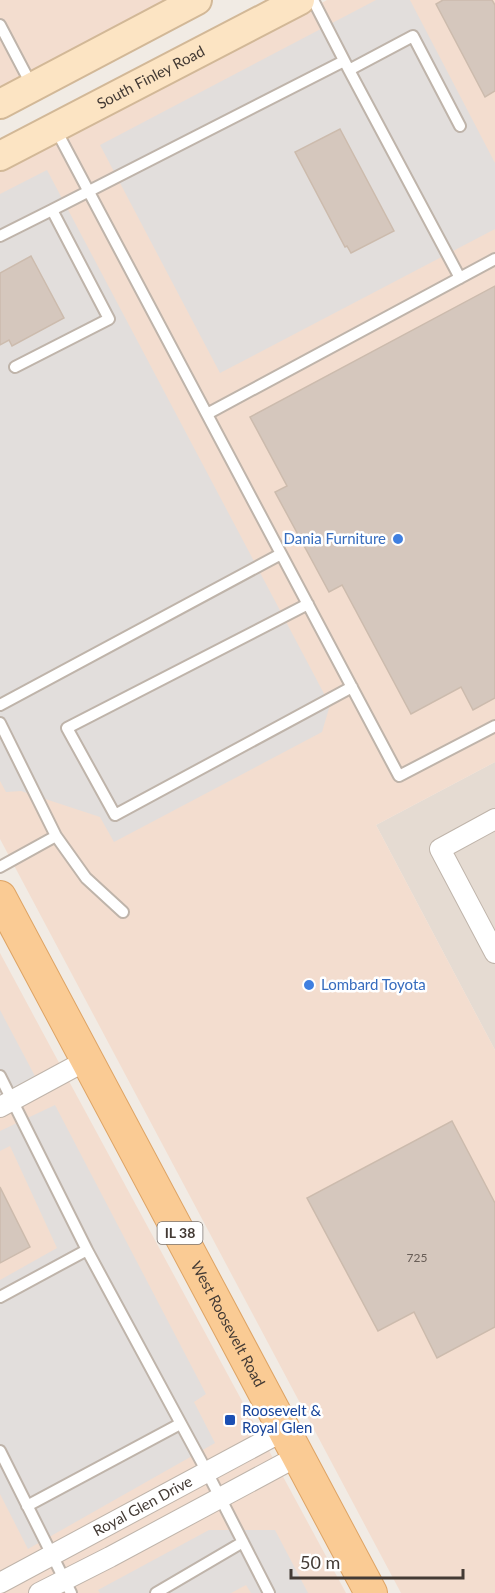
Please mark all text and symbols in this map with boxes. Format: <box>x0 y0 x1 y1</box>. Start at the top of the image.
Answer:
street label: South Finley Road <box>93 41 207 112</box>
place label: Dania Furniture <box>284 529 386 547</box>
marker: Dania Furniture <box>391 532 405 546</box>
place label: Lombard Toyota <box>321 975 426 993</box>
marker: Lombard Toyota <box>302 978 316 992</box>
road number: IL 38 <box>158 1222 202 1244</box>
house number: 725 <box>407 1250 427 1265</box>
street label: West Roosevelt Road <box>188 1258 269 1390</box>
place label: Roosevelt & Royal Glen <box>242 1401 321 1436</box>
marker: Roosevelt & Royal Glen <box>223 1413 237 1427</box>
street label: Royal Glen Drive <box>90 1472 195 1539</box>
scale bar <box>291 1542 464 1580</box>
text: 50 m <box>300 1551 340 1573</box>

